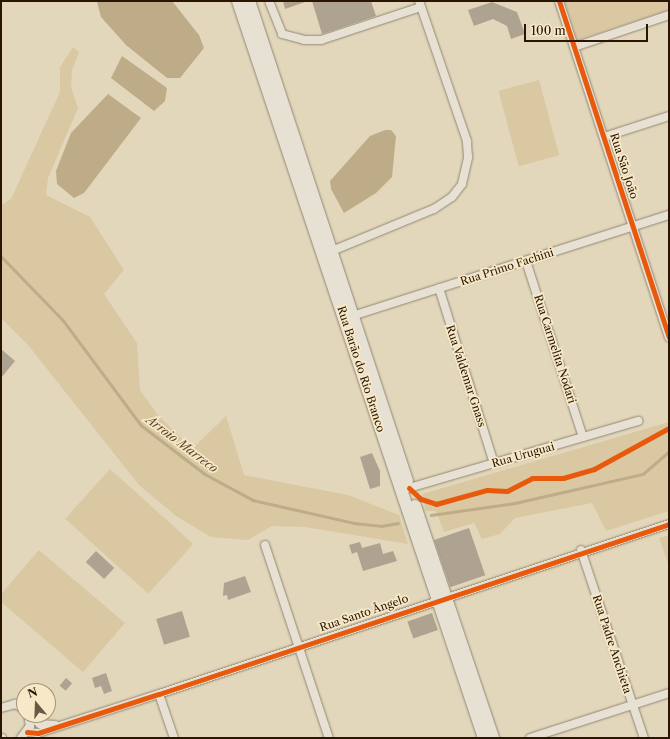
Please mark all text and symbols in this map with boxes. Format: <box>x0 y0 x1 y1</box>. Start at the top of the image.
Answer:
scale bar <box>526 16 650 42</box>
text: 100 m <box>531 23 566 38</box>
street label: Rua São João <box>607 131 641 201</box>
street label: Rua Primo Fachini <box>459 246 555 288</box>
street label: Rua Carmelita Nodari <box>531 293 579 405</box>
street label: Rua Barão do Rio Branco <box>334 304 388 434</box>
street label: Rua Valdemar Gnass <box>443 323 489 429</box>
water label: Arroio Marreco <box>143 412 221 476</box>
street label: Rua Uruguai <box>490 440 556 470</box>
street label: Rua Santo Ângelo <box>318 592 410 634</box>
street label: Rua Padre Anchieta <box>590 593 634 695</box>
north arrow <box>16 683 56 723</box>
text: N <box>26 684 39 701</box>

